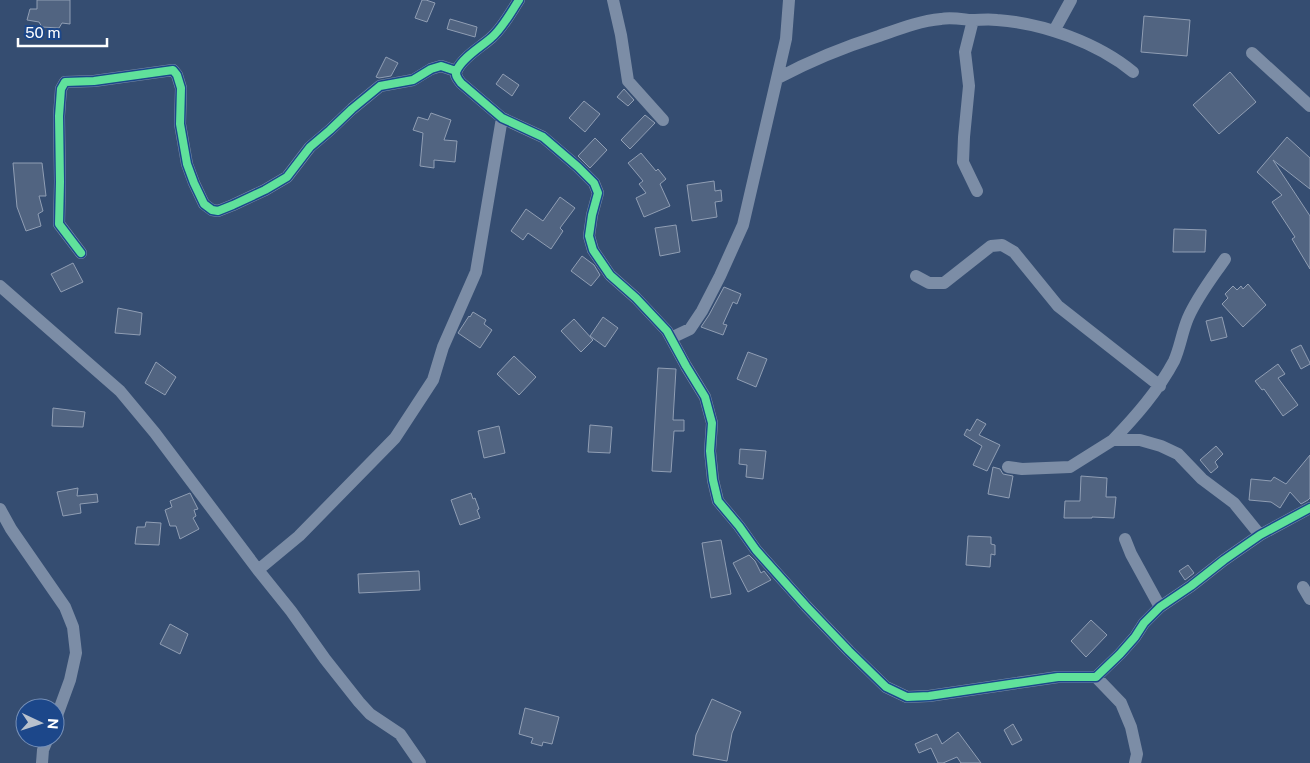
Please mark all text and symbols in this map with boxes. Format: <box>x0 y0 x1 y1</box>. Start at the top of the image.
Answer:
scale bar <box>18 15 106 47</box>
text: 50 m <box>25 24 60 41</box>
north arrow <box>15 698 65 748</box>
text: N <box>45 718 61 730</box>

